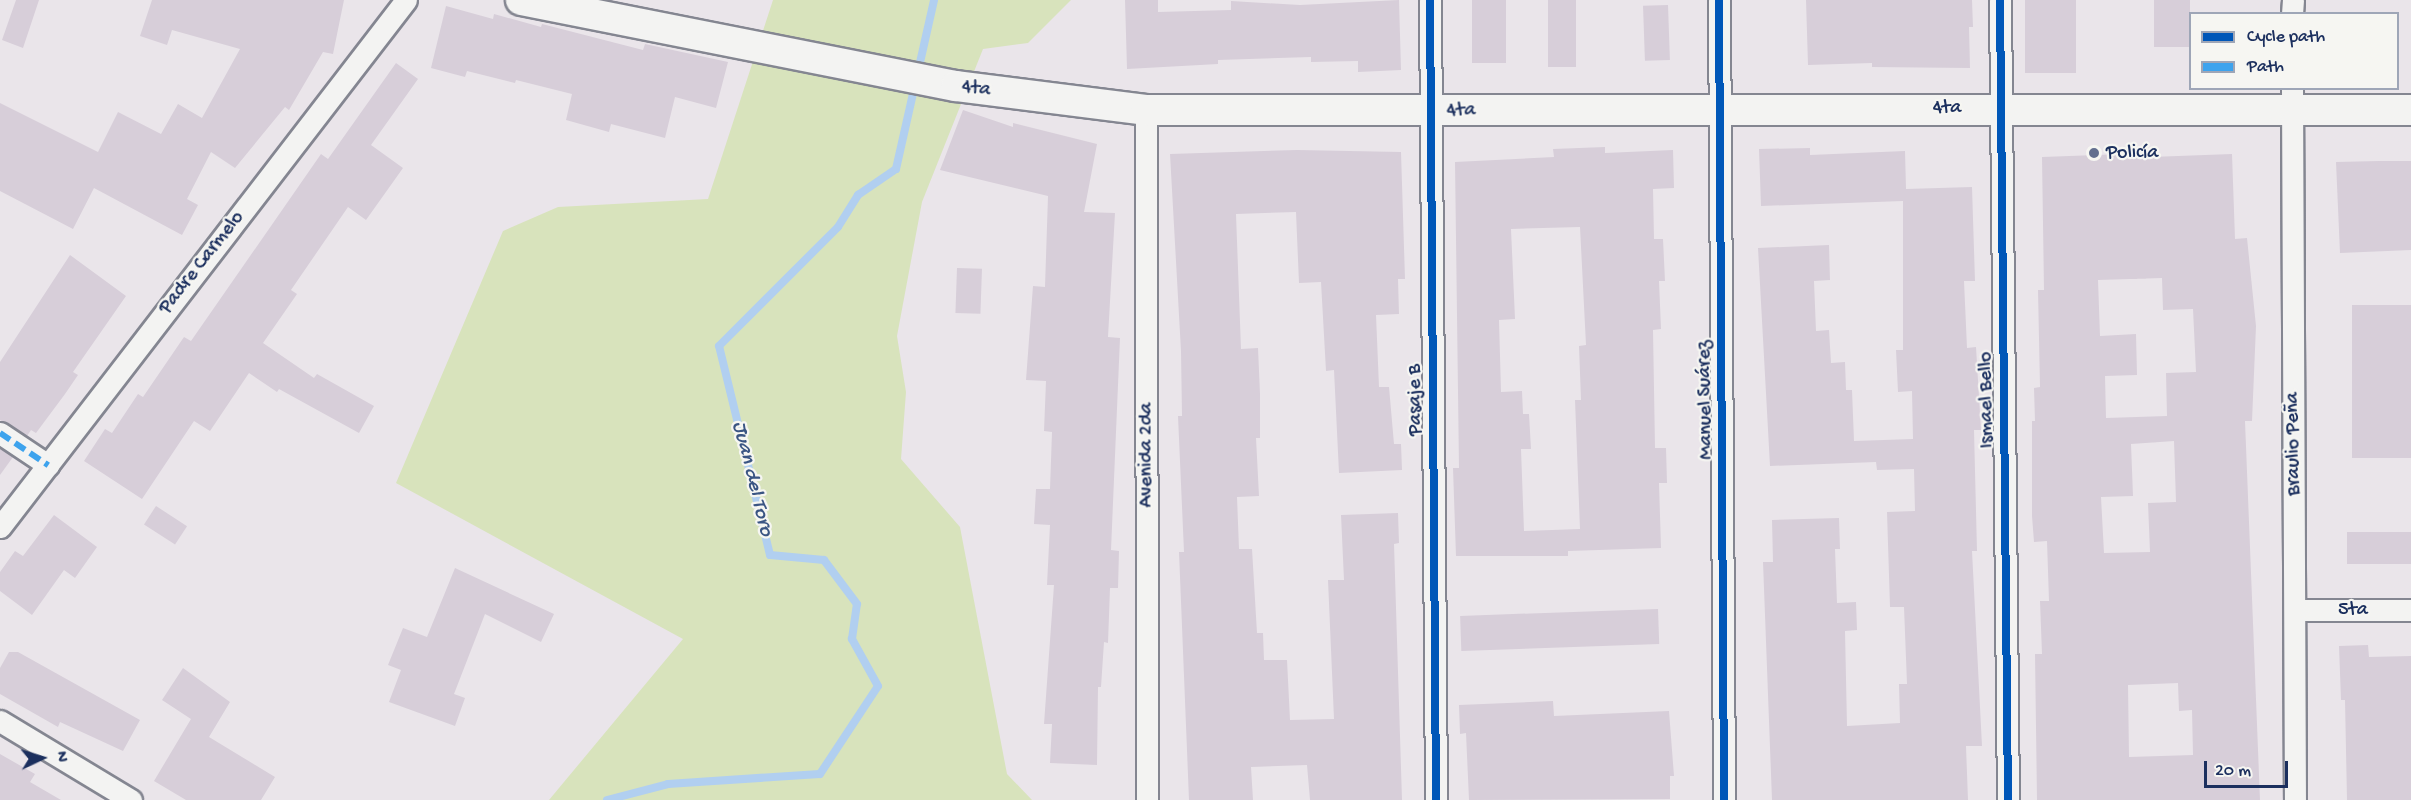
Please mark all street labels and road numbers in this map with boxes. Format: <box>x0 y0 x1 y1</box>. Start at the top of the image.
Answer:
street label: 4ta <box>960 75 992 103</box>
street label: 4ta <box>1933 96 1961 120</box>
street label: 4ta <box>1446 99 1476 123</box>
street label: Padre Carmelo <box>154 207 250 319</box>
street label: Manuel Suárez <box>1693 340 1719 460</box>
street label: Ismael Bello <box>1974 351 2000 449</box>
street label: Pasaje B <box>1403 364 1429 436</box>
street label: Braulio Peña <box>2281 392 2307 496</box>
street label: Avenida 2da <box>1135 403 1159 507</box>
street label: 5ta <box>2338 598 2368 622</box>

